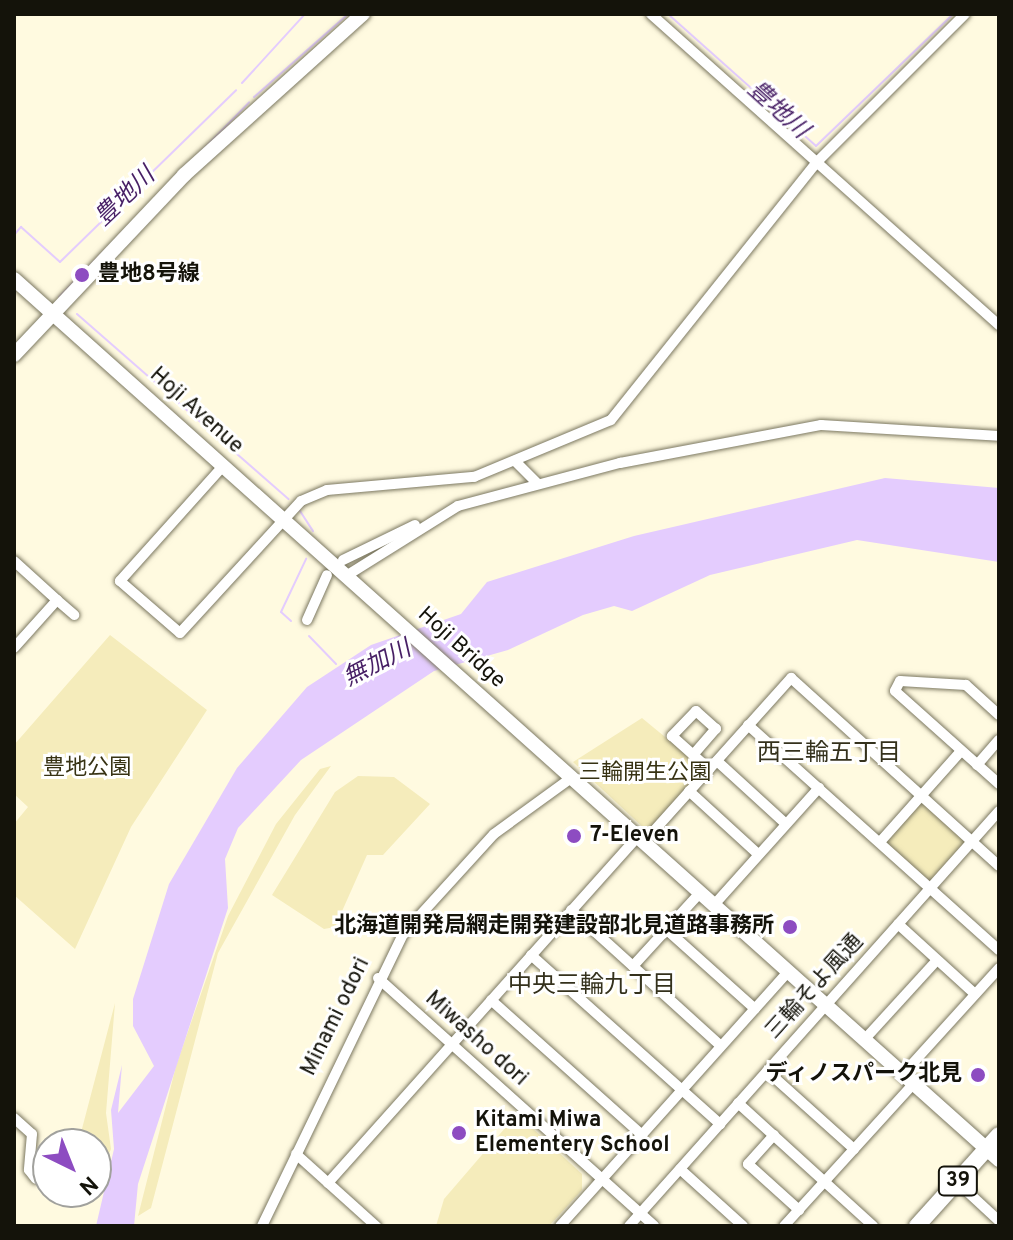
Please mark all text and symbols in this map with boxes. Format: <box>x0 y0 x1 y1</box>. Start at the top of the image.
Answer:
water label: 豊地川 <box>741 76 813 146</box>
water label: 豊地川 <box>90 163 162 233</box>
place label: 豊地8号線 <box>98 262 200 288</box>
marker: 豊地8号線 <box>73 266 91 284</box>
street label: Hoji Avenue <box>143 362 249 460</box>
street label: Hoji Bridge <box>412 602 510 694</box>
water label: 無加川 <box>339 636 417 694</box>
district label: 西三輪五丁目 <box>757 741 901 769</box>
park label: 豊地公園 <box>43 756 131 782</box>
park label: 三輪開生公園 <box>579 761 711 787</box>
place label: 7-Eleven <box>590 823 679 849</box>
marker: 7-Eleven <box>565 827 583 845</box>
place label: 北海道開発局網走開発建設部北見道路事務所 <box>334 914 774 940</box>
marker: 北海道開発局網走開発建設部北見道路事務所 <box>781 918 799 936</box>
street label: 三輪そよ風通 <box>761 929 869 1045</box>
street label: Minami odori <box>296 954 376 1080</box>
district label: 中央三輪九丁目 <box>508 973 676 1001</box>
street label: Miwasho dori <box>419 986 533 1092</box>
place label: ディノスパーク北見 <box>764 1062 962 1088</box>
marker: ディノスパーク北見 <box>969 1066 987 1084</box>
place label: Kitami Miwa Elementery School <box>475 1107 670 1158</box>
marker: Kitami Miwa Elementery School <box>450 1124 468 1142</box>
north arrow <box>32 1128 112 1208</box>
road number: 39 <box>936 1165 980 1197</box>
text: N <box>72 1169 102 1200</box>

